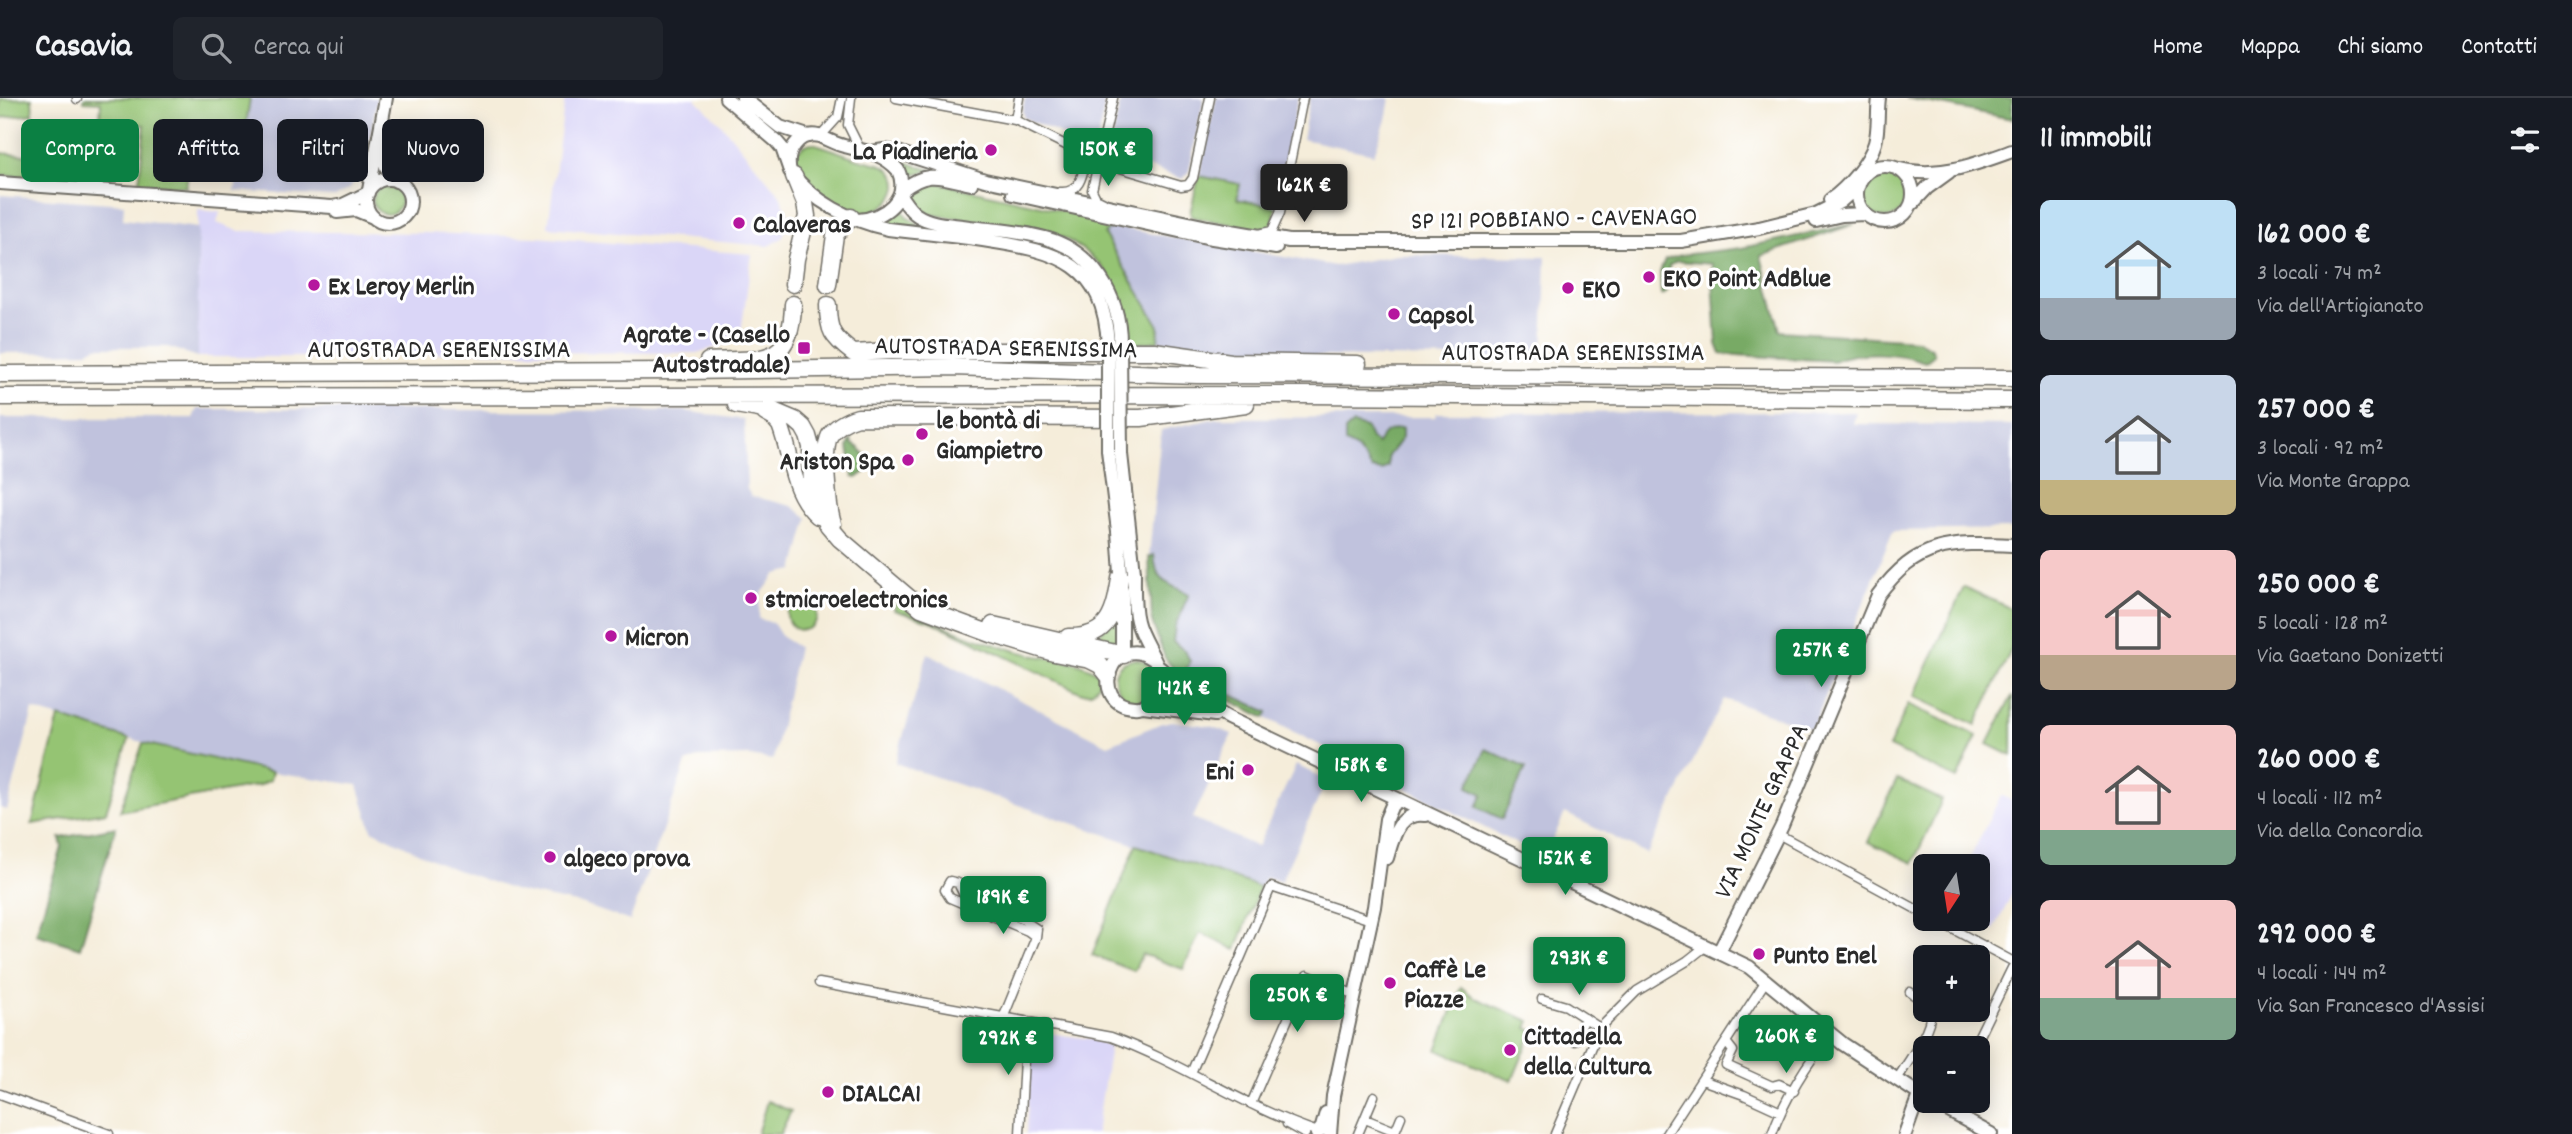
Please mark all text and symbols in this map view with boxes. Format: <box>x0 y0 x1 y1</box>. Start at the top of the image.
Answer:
search box <box>173 17 663 80</box>
text: Casavia <box>35 25 131 72</box>
icon: search <box>197 29 235 67</box>
text: Cerca qui <box>253 30 344 67</box>
text: Home <box>2153 31 2203 65</box>
text: Mappa <box>2241 31 2300 65</box>
text: Chi siamo <box>2338 31 2423 65</box>
text: Contatti <box>2461 31 2537 65</box>
chip: Compra <box>21 119 139 182</box>
chip: Affitta <box>153 119 263 182</box>
chip: Filtri <box>277 119 368 182</box>
chip: Nuovo <box>382 119 484 182</box>
text: 11 immobili <box>2040 119 2151 162</box>
icon: filters <box>2506 121 2544 159</box>
pin: 150K € <box>1051 129 1165 188</box>
text: 150K € <box>1080 134 1136 167</box>
place label: La Piadineria <box>852 135 978 172</box>
marker: La Piadineria <box>983 142 999 158</box>
pin: 162K € <box>1247 164 1361 224</box>
text: 162K € <box>1276 170 1332 203</box>
street label: SP 121 POBBIANO - CAVENAGO <box>1410 200 1698 241</box>
place label: Calaveras <box>753 208 852 245</box>
marker: Calaveras <box>731 215 747 231</box>
text: 162 000 € <box>2257 215 2371 258</box>
icon: home <box>2096 228 2180 312</box>
text: 3 locali · 74 m² <box>2257 258 2382 291</box>
place label: EKO Point AdBlue <box>1663 262 1831 299</box>
marker: EKO Point AdBlue <box>1641 269 1657 285</box>
place label: Ex Leroy Merlin <box>328 270 474 307</box>
place label: EKO <box>1582 273 1621 310</box>
marker: Ex Leroy Merlin <box>306 277 322 293</box>
marker: EKO <box>1560 280 1576 296</box>
text: Via dell'Artigianato <box>2257 291 2424 324</box>
place label: Capsol <box>1408 299 1475 336</box>
marker: Capsol <box>1386 306 1402 322</box>
place label: Agrate - (Casello Autostradale) <box>623 318 790 385</box>
street label: AUTOSTRADA SERENISSIMA <box>874 329 1138 370</box>
street label: AUTOSTRADA SERENISSIMA <box>307 333 571 370</box>
street label: AUTOSTRADA SERENISSIMA <box>1441 336 1705 373</box>
marker: Agrate - (Casello Autostradale) <box>796 340 812 356</box>
text: 257 000 € <box>2257 390 2375 433</box>
icon: home <box>2096 403 2180 487</box>
place label: le bontà di Giampietro <box>936 404 1043 471</box>
marker: le bontà di Giampietro <box>914 426 930 442</box>
text: 3 locali · 92 m² <box>2257 433 2384 466</box>
place label: Ariston Spa <box>780 445 895 482</box>
marker: Ariston Spa <box>900 452 916 468</box>
text: Via Monte Grappa <box>2257 466 2409 499</box>
text: 250 000 € <box>2257 565 2380 608</box>
icon: home <box>2096 578 2180 662</box>
place label: stmicroelectronics <box>765 583 948 620</box>
marker: stmicroelectronics <box>743 590 759 606</box>
text: 5 locali · 128 m² <box>2257 608 2388 641</box>
place label: Micron <box>625 621 689 658</box>
marker: Micron <box>603 628 619 644</box>
pin: 257K € <box>1764 630 1878 689</box>
text: 257K € <box>1792 635 1850 668</box>
text: Via Gaetano Donizetti <box>2257 641 2443 674</box>
pin: 142K € <box>1127 668 1241 727</box>
text: 142K € <box>1157 673 1211 706</box>
street label: VIA MONTE GRAPPA <box>1706 718 1820 905</box>
text: 260 000 € <box>2257 740 2381 783</box>
pin: 158K € <box>1304 744 1418 804</box>
text: 158K € <box>1334 750 1388 783</box>
icon: home <box>2096 753 2180 837</box>
place label: Eni <box>1205 755 1234 792</box>
marker: Eni <box>1240 762 1256 778</box>
text: 4 locali · 112 m² <box>2257 783 2383 816</box>
text: Via della Concordia <box>2257 816 2422 849</box>
pin: 152K € <box>1508 838 1622 897</box>
place label: algeco prova <box>564 842 690 879</box>
text: 152K € <box>1538 843 1592 876</box>
marker: algeco prova <box>542 849 558 865</box>
north arrow <box>1913 854 1990 931</box>
map controls <box>1913 854 1990 1113</box>
pin: 189K € <box>946 876 1060 936</box>
text: 189K € <box>976 882 1030 915</box>
text: 292 000 € <box>2257 915 2377 958</box>
icon: home <box>2096 928 2180 1012</box>
pin: 293K € <box>1522 937 1636 997</box>
place label: Punto Enel <box>1773 939 1877 976</box>
text: 293K € <box>1549 943 1609 976</box>
button: + <box>1913 945 1990 1022</box>
marker: Punto Enel <box>1751 946 1767 962</box>
place label: Caffè Le Piazze <box>1404 953 1486 1020</box>
text: 4 locali · 144 m² <box>2257 958 2387 991</box>
pin: 250K € <box>1240 974 1354 1034</box>
marker: Caffè Le Piazze <box>1382 975 1398 991</box>
text: 250K € <box>1266 980 1328 1013</box>
text: Via San Francesco d'Assisi <box>2257 991 2485 1024</box>
pin: 260K € <box>1729 1016 1843 1075</box>
pin: 292K € <box>951 1018 1065 1077</box>
place label: Cittadella della Cultura <box>1524 1020 1652 1087</box>
text: 260K € <box>1755 1021 1817 1054</box>
text: 292K € <box>978 1023 1038 1056</box>
button: − <box>1913 1036 1990 1113</box>
marker: Cittadella della Cultura <box>1502 1042 1518 1058</box>
place label: DIALCA1 <box>842 1077 921 1114</box>
marker: DIALCA1 <box>820 1084 836 1100</box>

